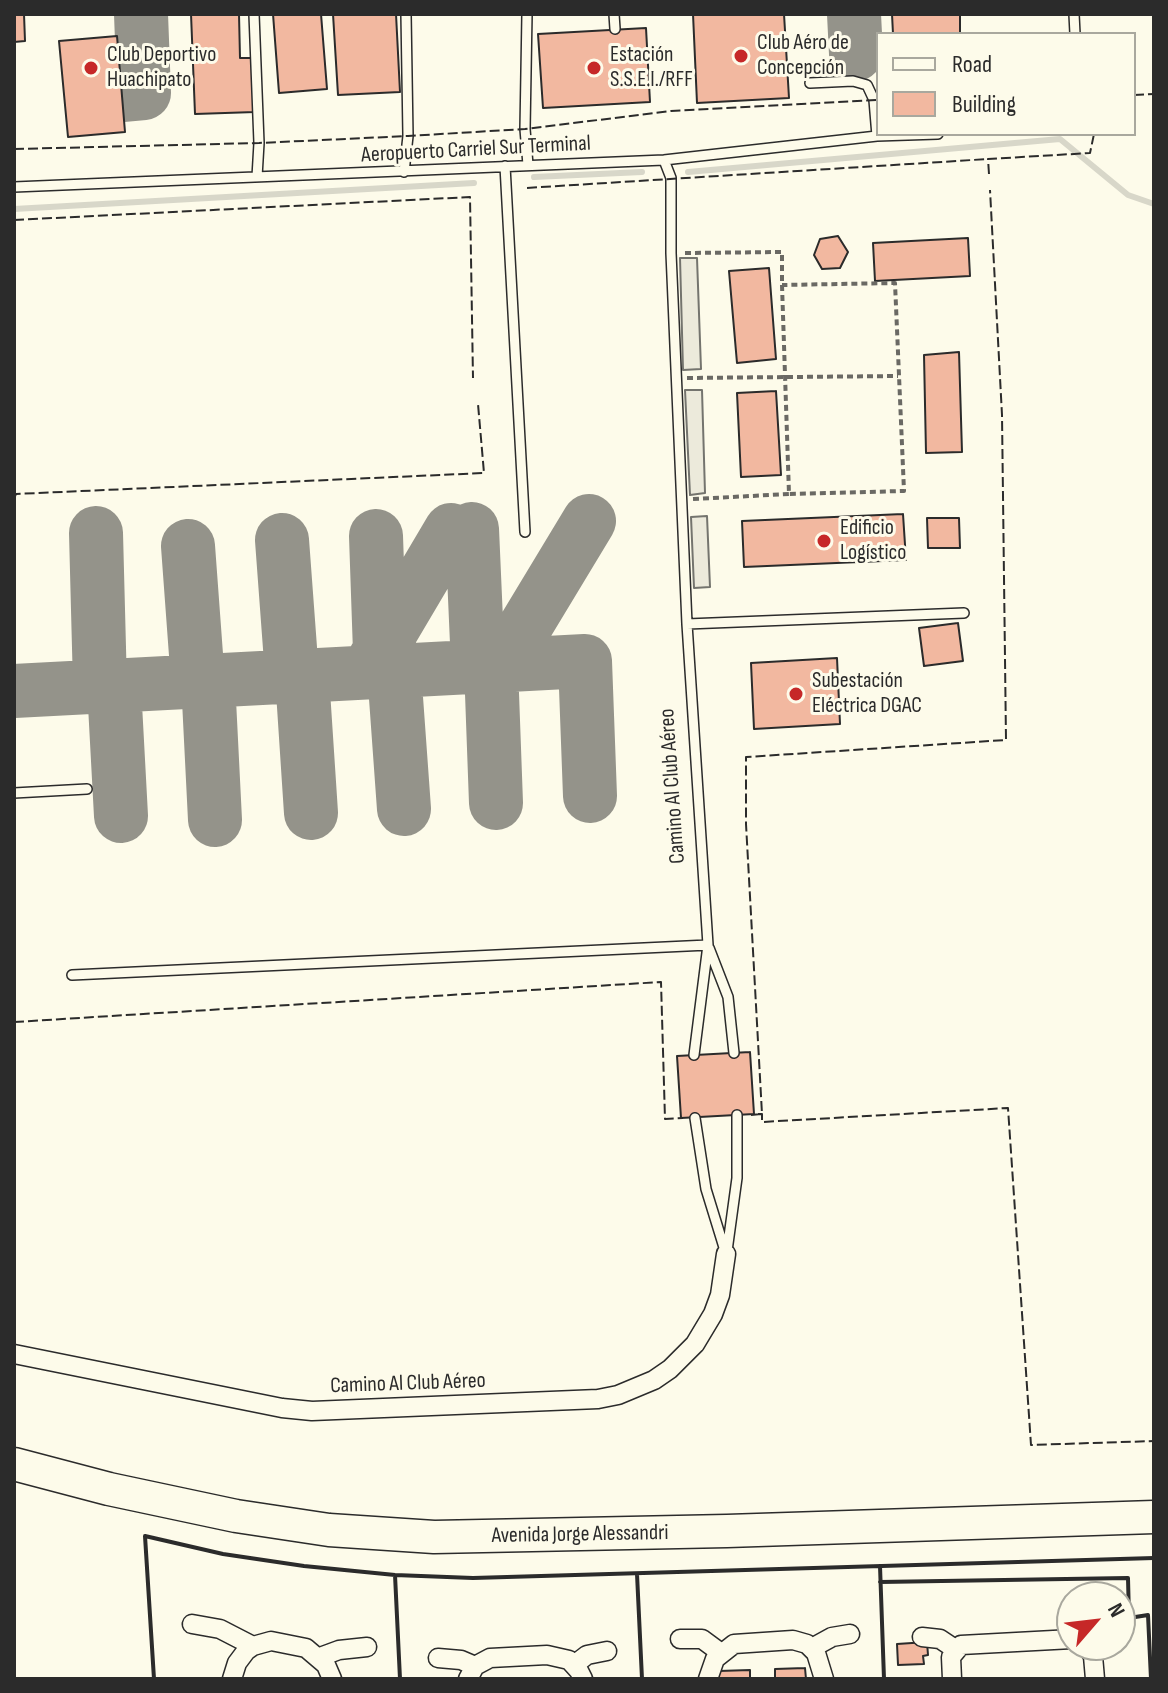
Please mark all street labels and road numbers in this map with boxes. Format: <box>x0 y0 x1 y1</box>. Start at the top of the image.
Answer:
street label: Aeropuerto Carriel Sur Terminal <box>361 131 591 169</box>
street label: Camino Al Club Aéreo <box>654 708 692 864</box>
street label: Camino Al Club Aéreo <box>330 1368 486 1400</box>
street label: Avenida Jorge Alessandri <box>491 1520 669 1550</box>

